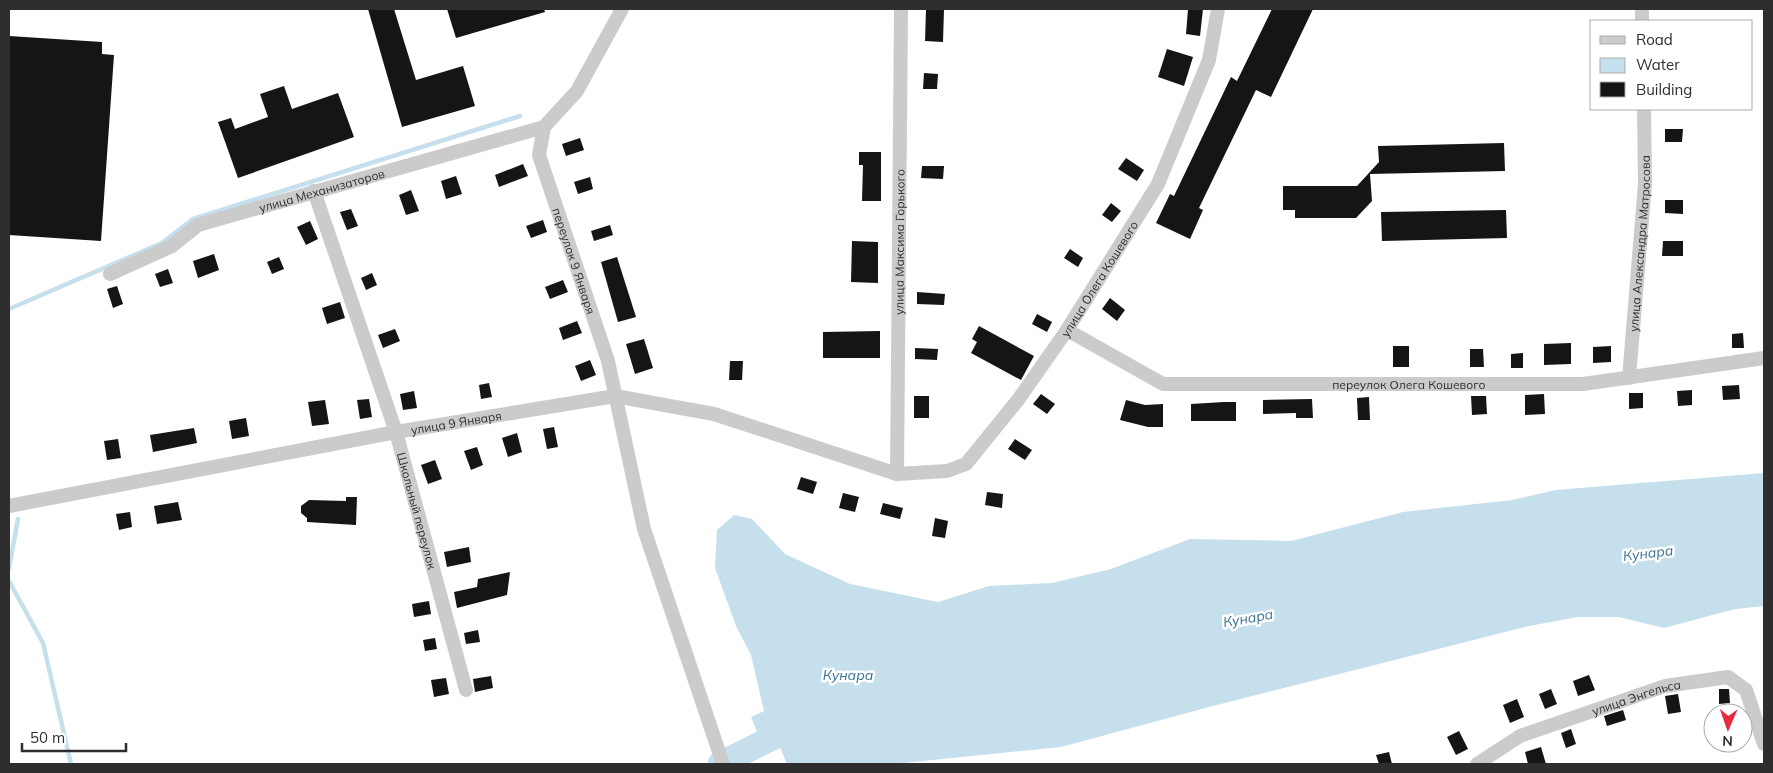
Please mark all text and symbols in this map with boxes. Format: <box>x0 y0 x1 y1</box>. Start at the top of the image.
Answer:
legend <box>1590 20 1753 110</box>
text: Road <box>1636 30 1673 49</box>
text: Water <box>1636 55 1680 74</box>
text: Building <box>1636 80 1692 99</box>
street label: улица Александра Матросова <box>1625 155 1653 332</box>
street label: улица Механизаторов <box>257 165 387 215</box>
street label: улица Максима Горького <box>891 169 907 315</box>
street label: переулок 9 Января <box>550 206 599 316</box>
street label: улица Олега Кошевого <box>1057 218 1141 340</box>
street label: переулок Олега Кошевого <box>1332 377 1486 392</box>
street label: улица 9 Января <box>410 407 503 437</box>
street label: Школьный переулок <box>394 450 441 571</box>
water label: Кунара <box>1622 541 1675 565</box>
water label: Кунара <box>1222 605 1275 631</box>
water label: Кунара <box>823 666 874 684</box>
street label: улица Энгельса <box>1590 676 1682 718</box>
north arrow <box>1703 703 1753 753</box>
scale bar <box>22 720 126 752</box>
text: 50 m <box>30 728 65 747</box>
text: N <box>1722 732 1733 750</box>

